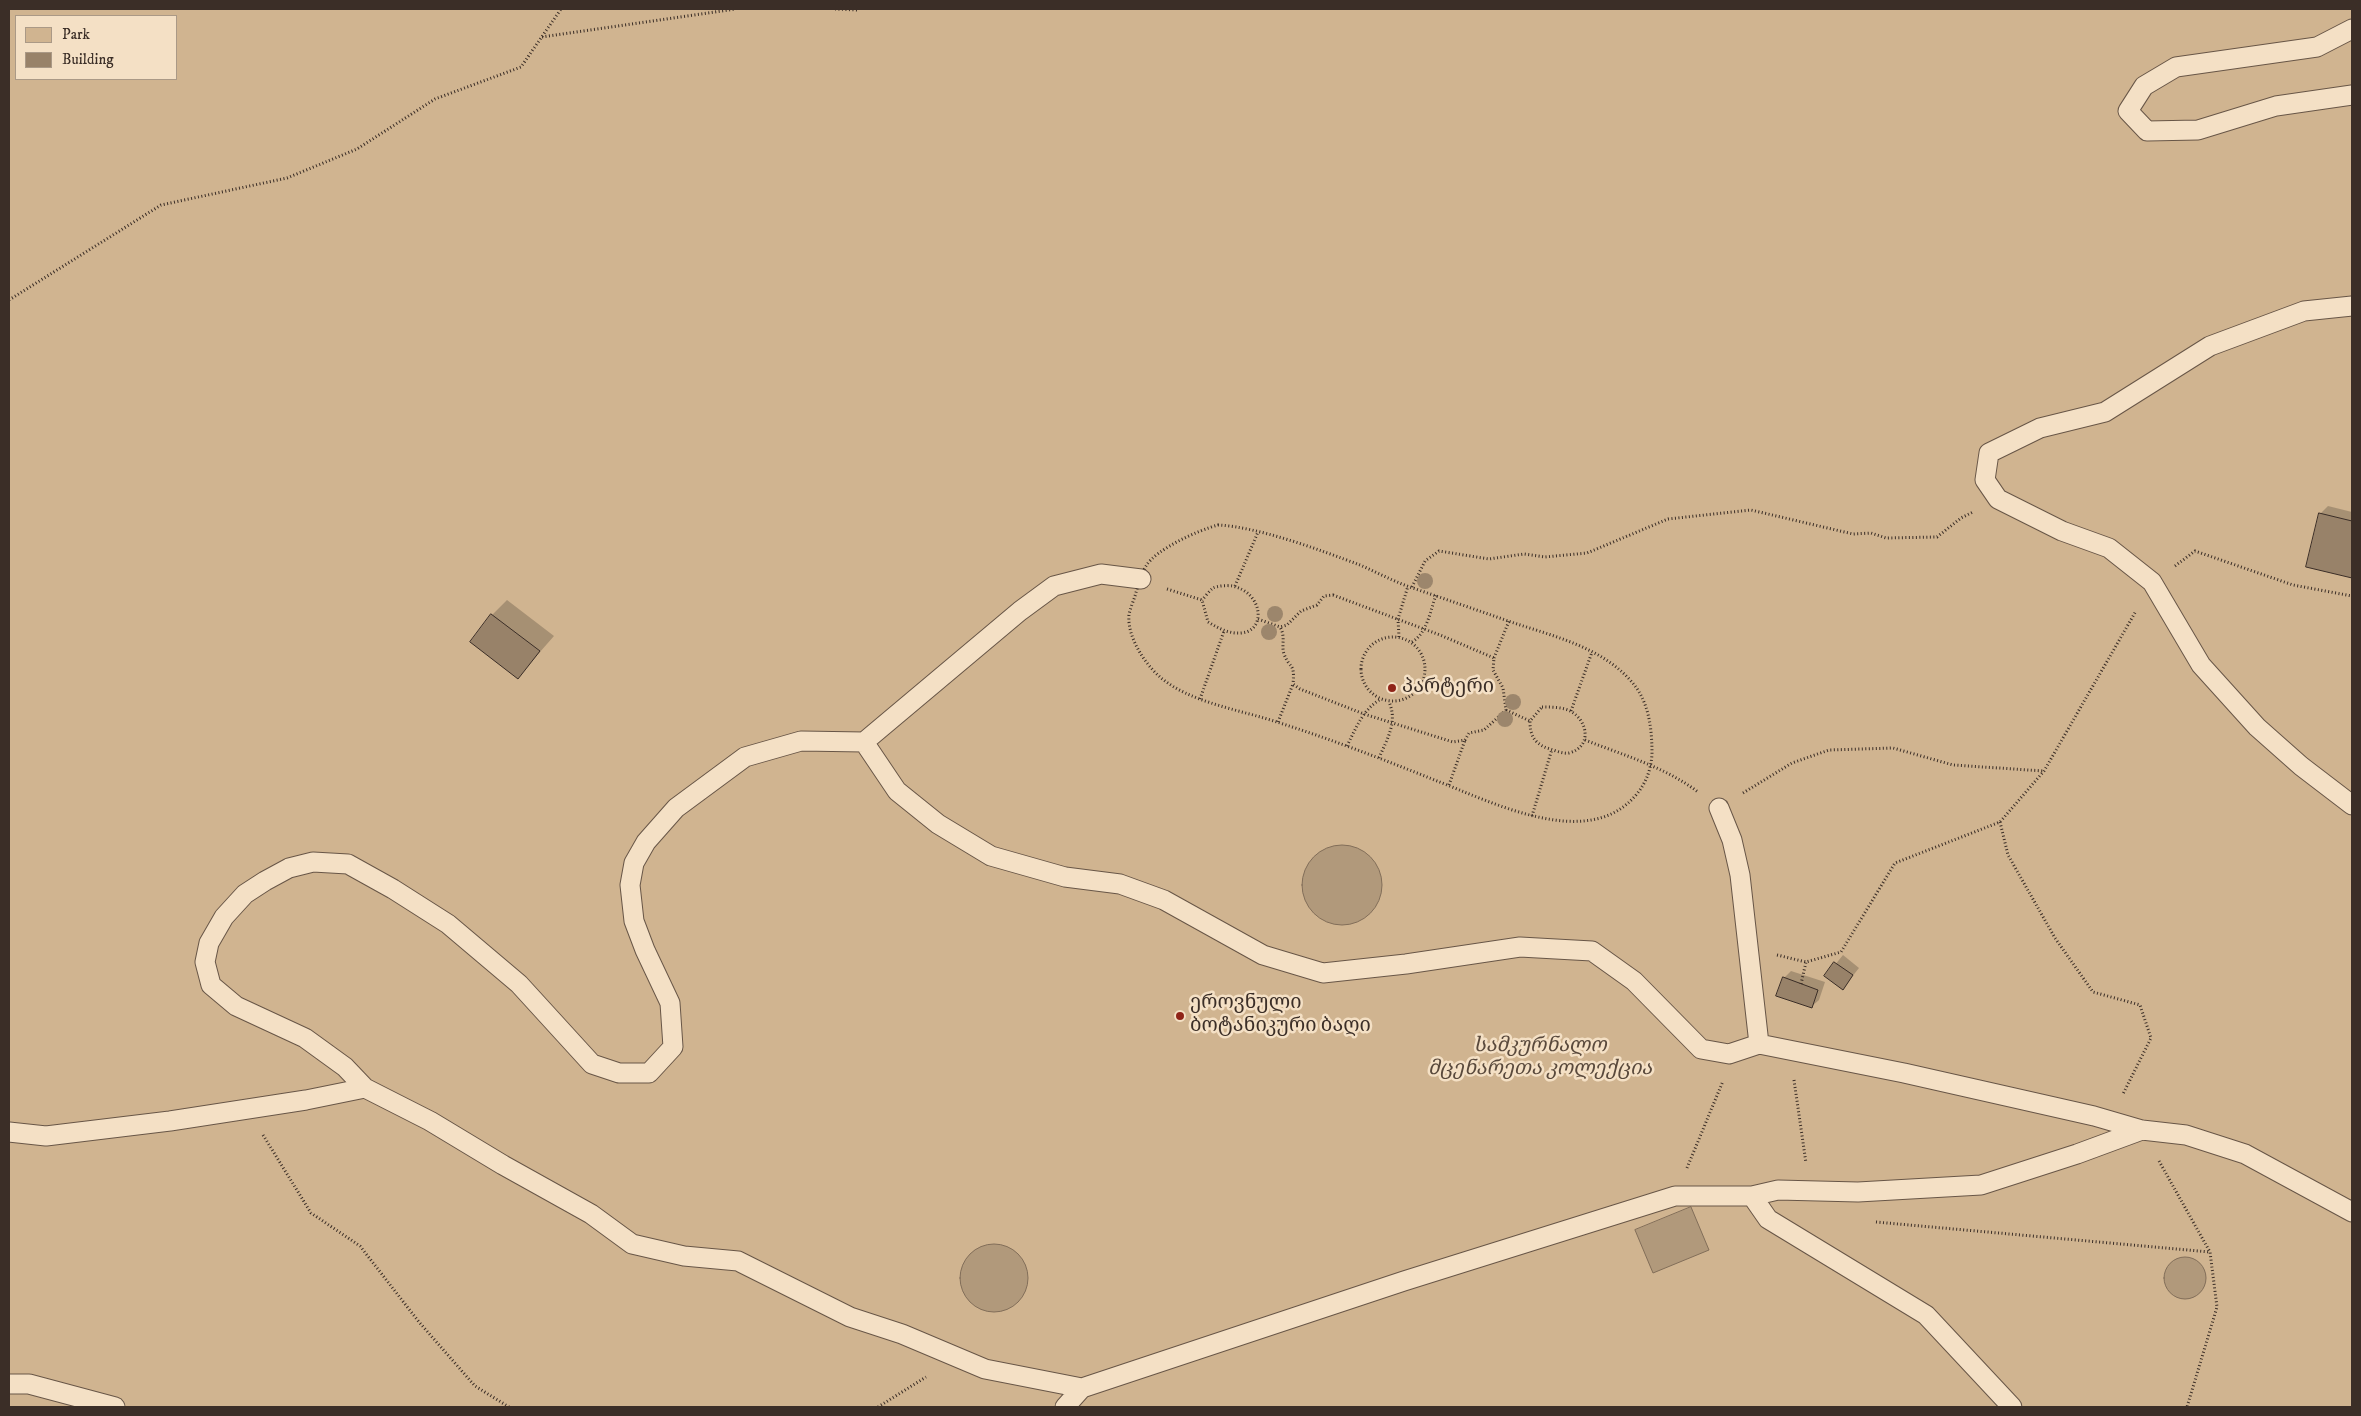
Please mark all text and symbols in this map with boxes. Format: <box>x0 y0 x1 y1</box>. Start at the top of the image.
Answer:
legend <box>15 15 178 80</box>
text: Park <box>62 25 90 44</box>
text: Building <box>62 50 114 69</box>
place label: პარტერი <box>1402 676 1494 700</box>
marker: პარტერი <box>1386 682 1398 694</box>
place label: ეროვნული ბოტანიკური ბაღი <box>1190 992 1371 1039</box>
marker: ეროვნული ბოტანიკური ბაღი <box>1174 1010 1186 1022</box>
park label: სამკურნალო მცენარეთა კოლექცია <box>1428 1035 1652 1082</box>

